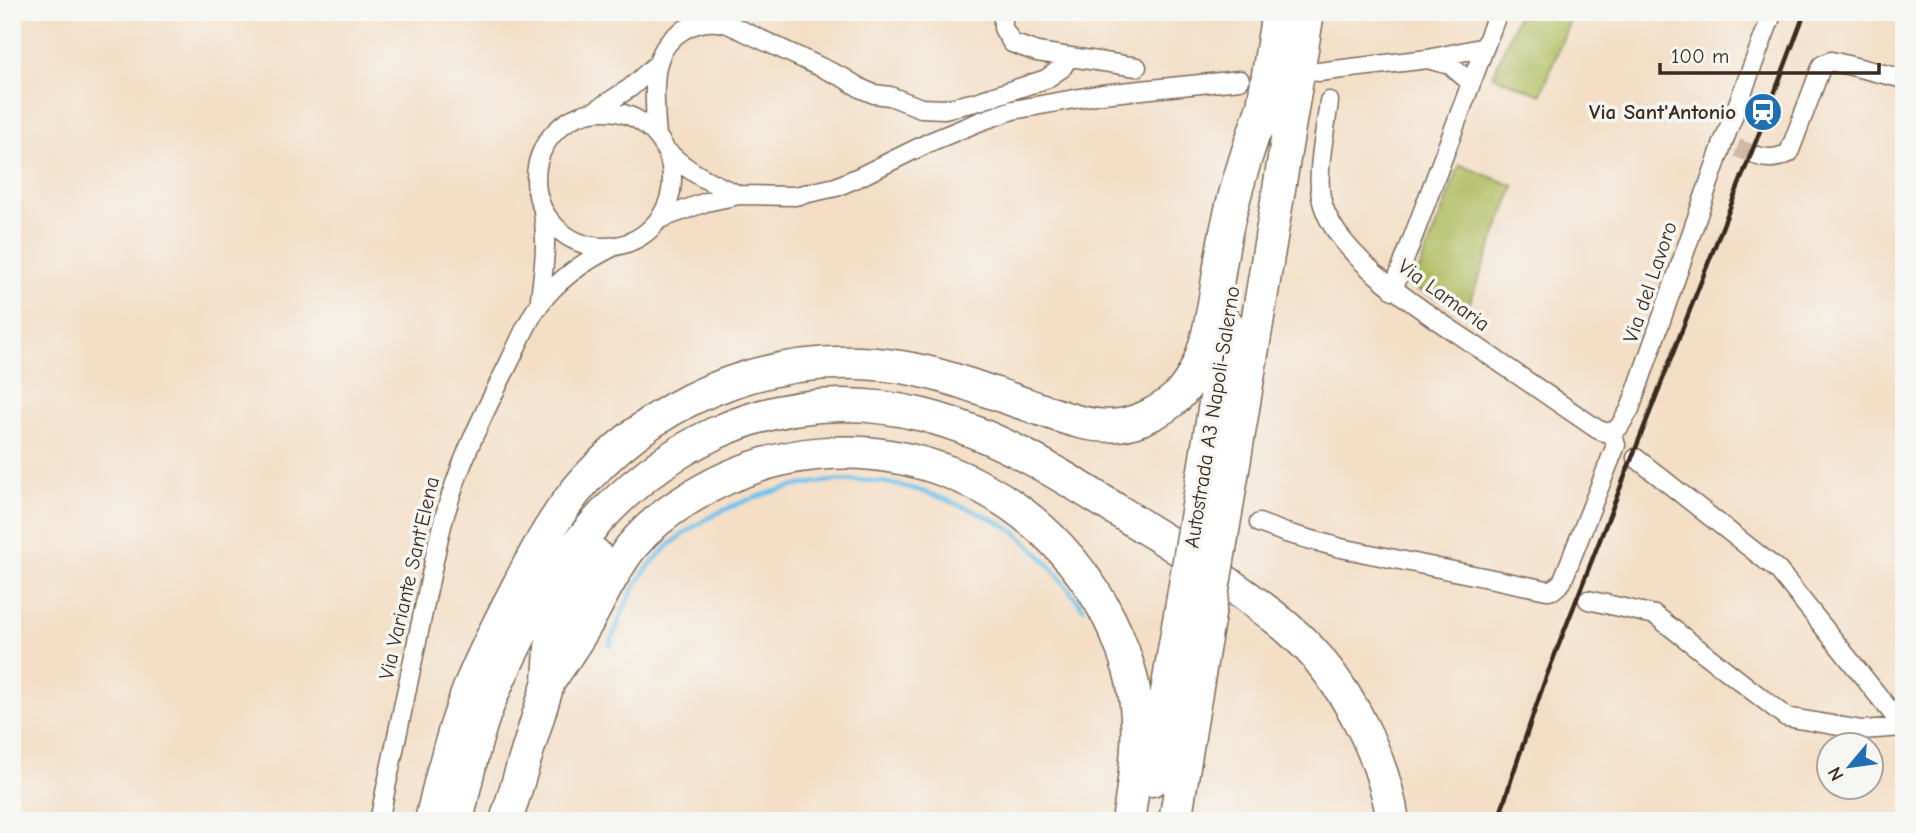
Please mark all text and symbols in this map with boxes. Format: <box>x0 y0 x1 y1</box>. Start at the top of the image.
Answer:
scale bar <box>1660 32 1879 76</box>
text: 100 m <box>1671 44 1729 68</box>
station icon: Via Sant'Antonio <box>1742 91 1784 133</box>
place label: Via Sant'Antonio <box>1589 100 1736 124</box>
street label: Via del Lavoro <box>1618 218 1682 346</box>
street label: Via Lamaria <box>1394 254 1494 336</box>
street label: Autostrada A3 Napoli-Salerno <box>1179 284 1245 550</box>
street label: Via Variante Sant'Elena <box>374 474 444 682</box>
north arrow <box>1814 732 1884 802</box>
text: N <box>1823 763 1849 785</box>

